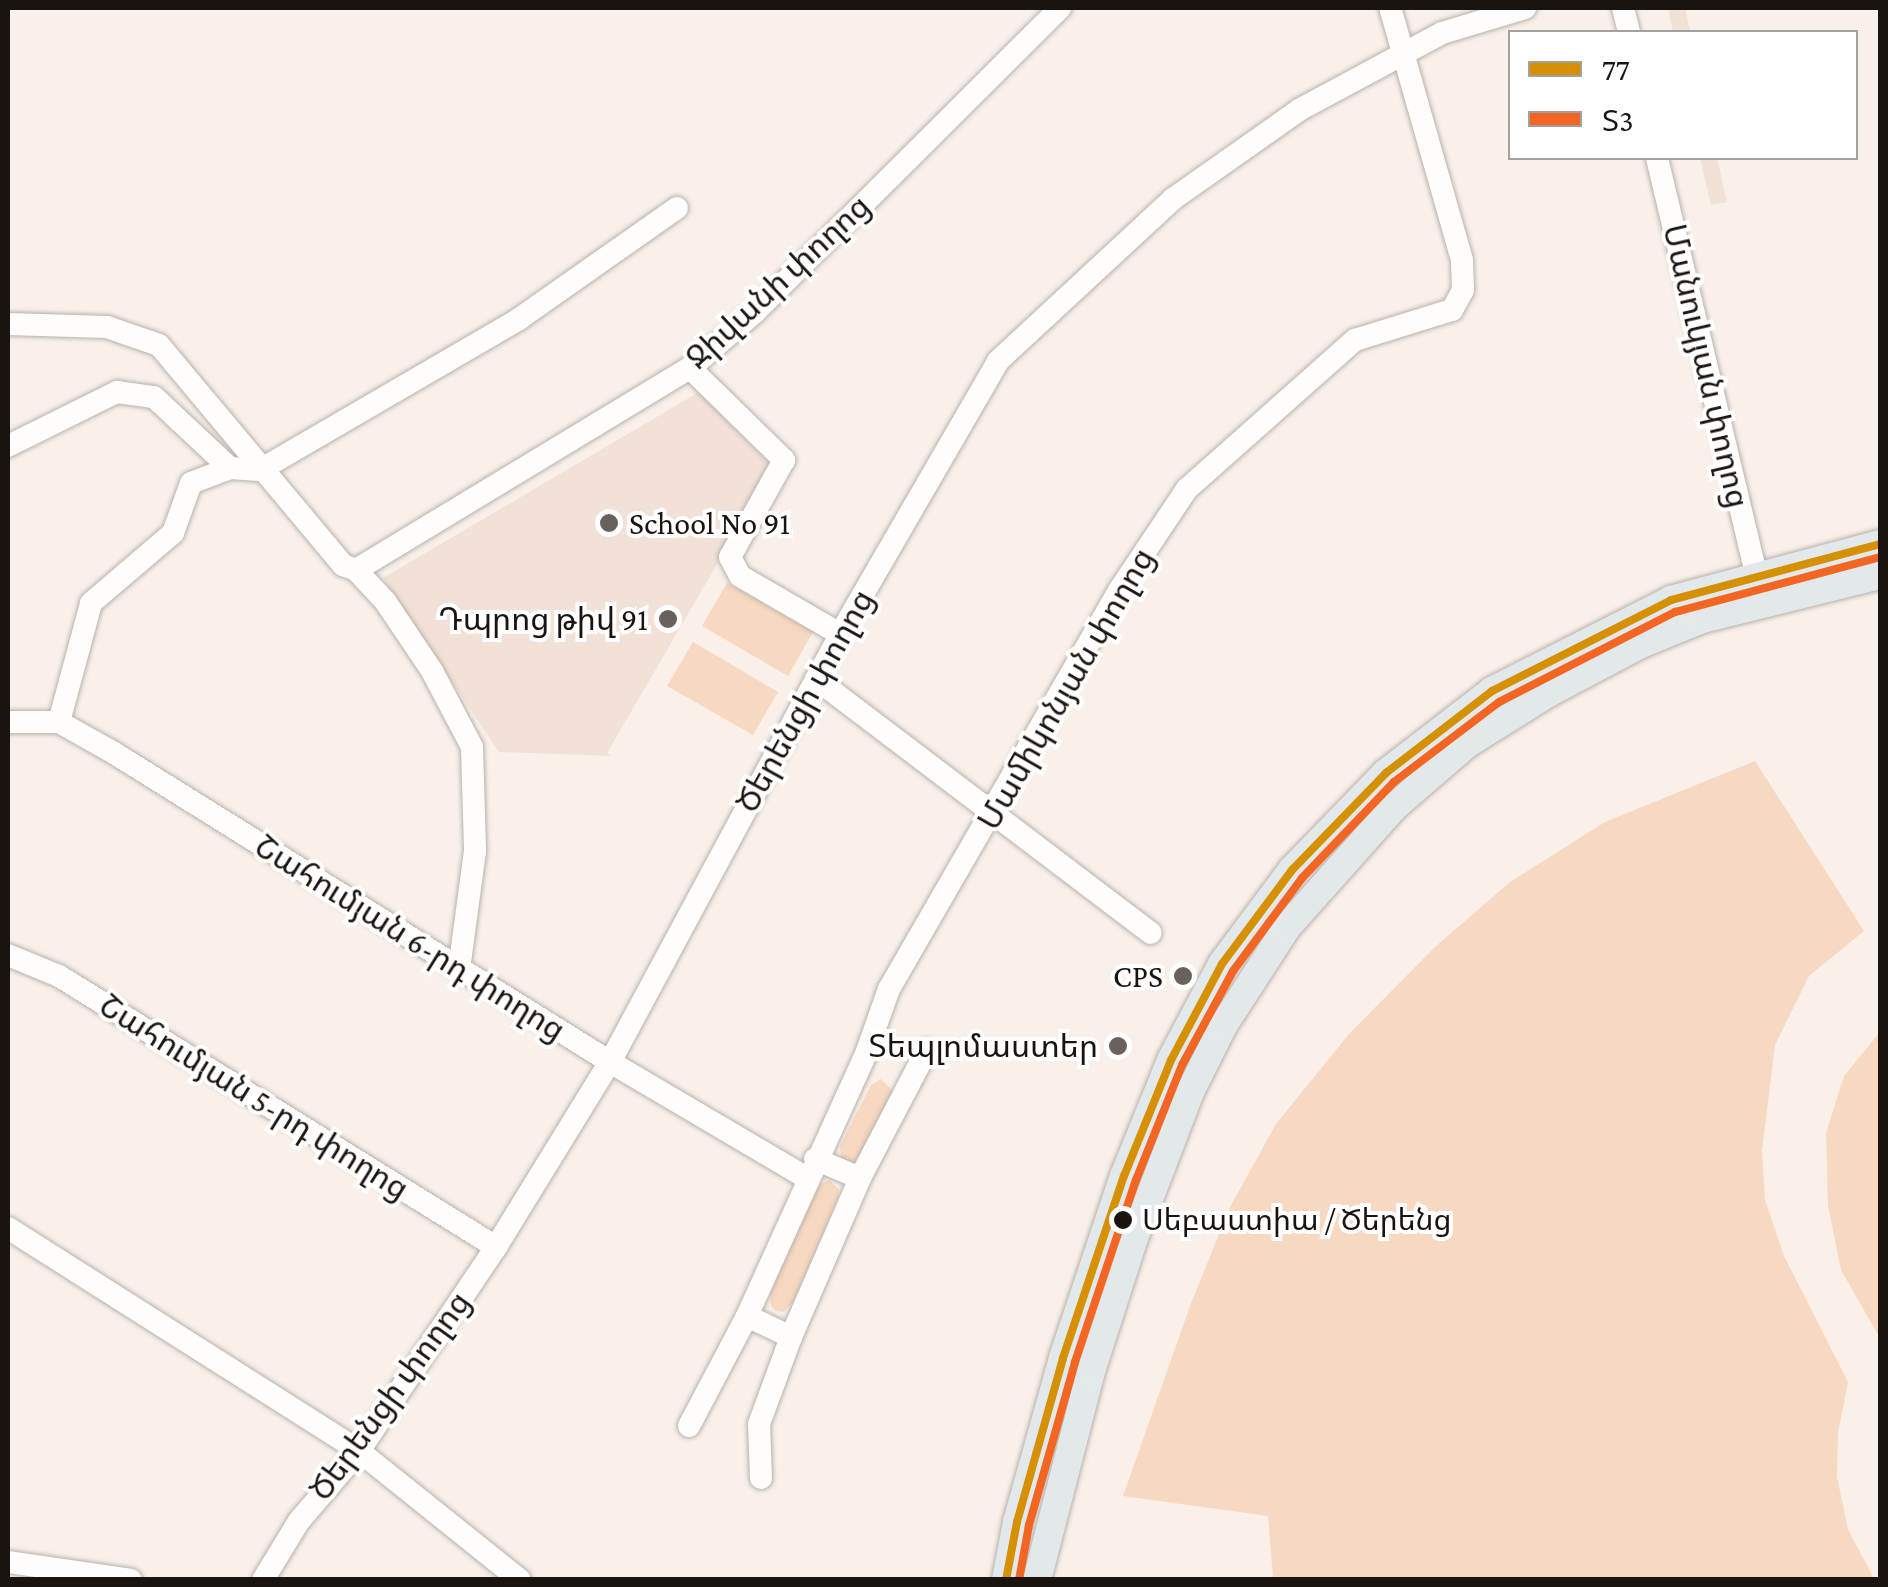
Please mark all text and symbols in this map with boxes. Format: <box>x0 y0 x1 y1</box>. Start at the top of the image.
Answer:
legend <box>1508 30 1858 160</box>
text: 77 <box>1602 53 1630 86</box>
text: Տ3 <box>1602 104 1633 137</box>
street label: Ջիվանի փողոց <box>678 187 878 377</box>
street label: Մանուկյան փողոց <box>1655 220 1757 512</box>
place label: School No 91 <box>629 504 790 542</box>
marker: School No 91 <box>598 512 620 534</box>
street label: Մամիկոնյան փողոց <box>970 541 1162 837</box>
street label: Ծերենցի փողոց <box>728 583 882 819</box>
place label: Դպրոց թիվ 91 <box>438 600 648 638</box>
marker: Դպրոց թիվ 91 <box>657 608 679 630</box>
street label: Շահումյան 6-րդ փողոց <box>248 827 572 1049</box>
place label: CPS <box>1113 957 1163 995</box>
marker: CPS <box>1172 965 1194 987</box>
street label: Շահումյան 5-րդ փողոց <box>92 986 416 1208</box>
place label: Տեպլոմաստեր <box>869 1027 1098 1065</box>
marker: Տեպլոմաստեր <box>1107 1035 1129 1057</box>
place label: Սեբաստիա / Ծերենց <box>1142 1202 1451 1238</box>
marker: Սեբաստիա / Ծերենց <box>1113 1210 1133 1230</box>
street label: Ծերենցի փողոց <box>301 1284 479 1508</box>

